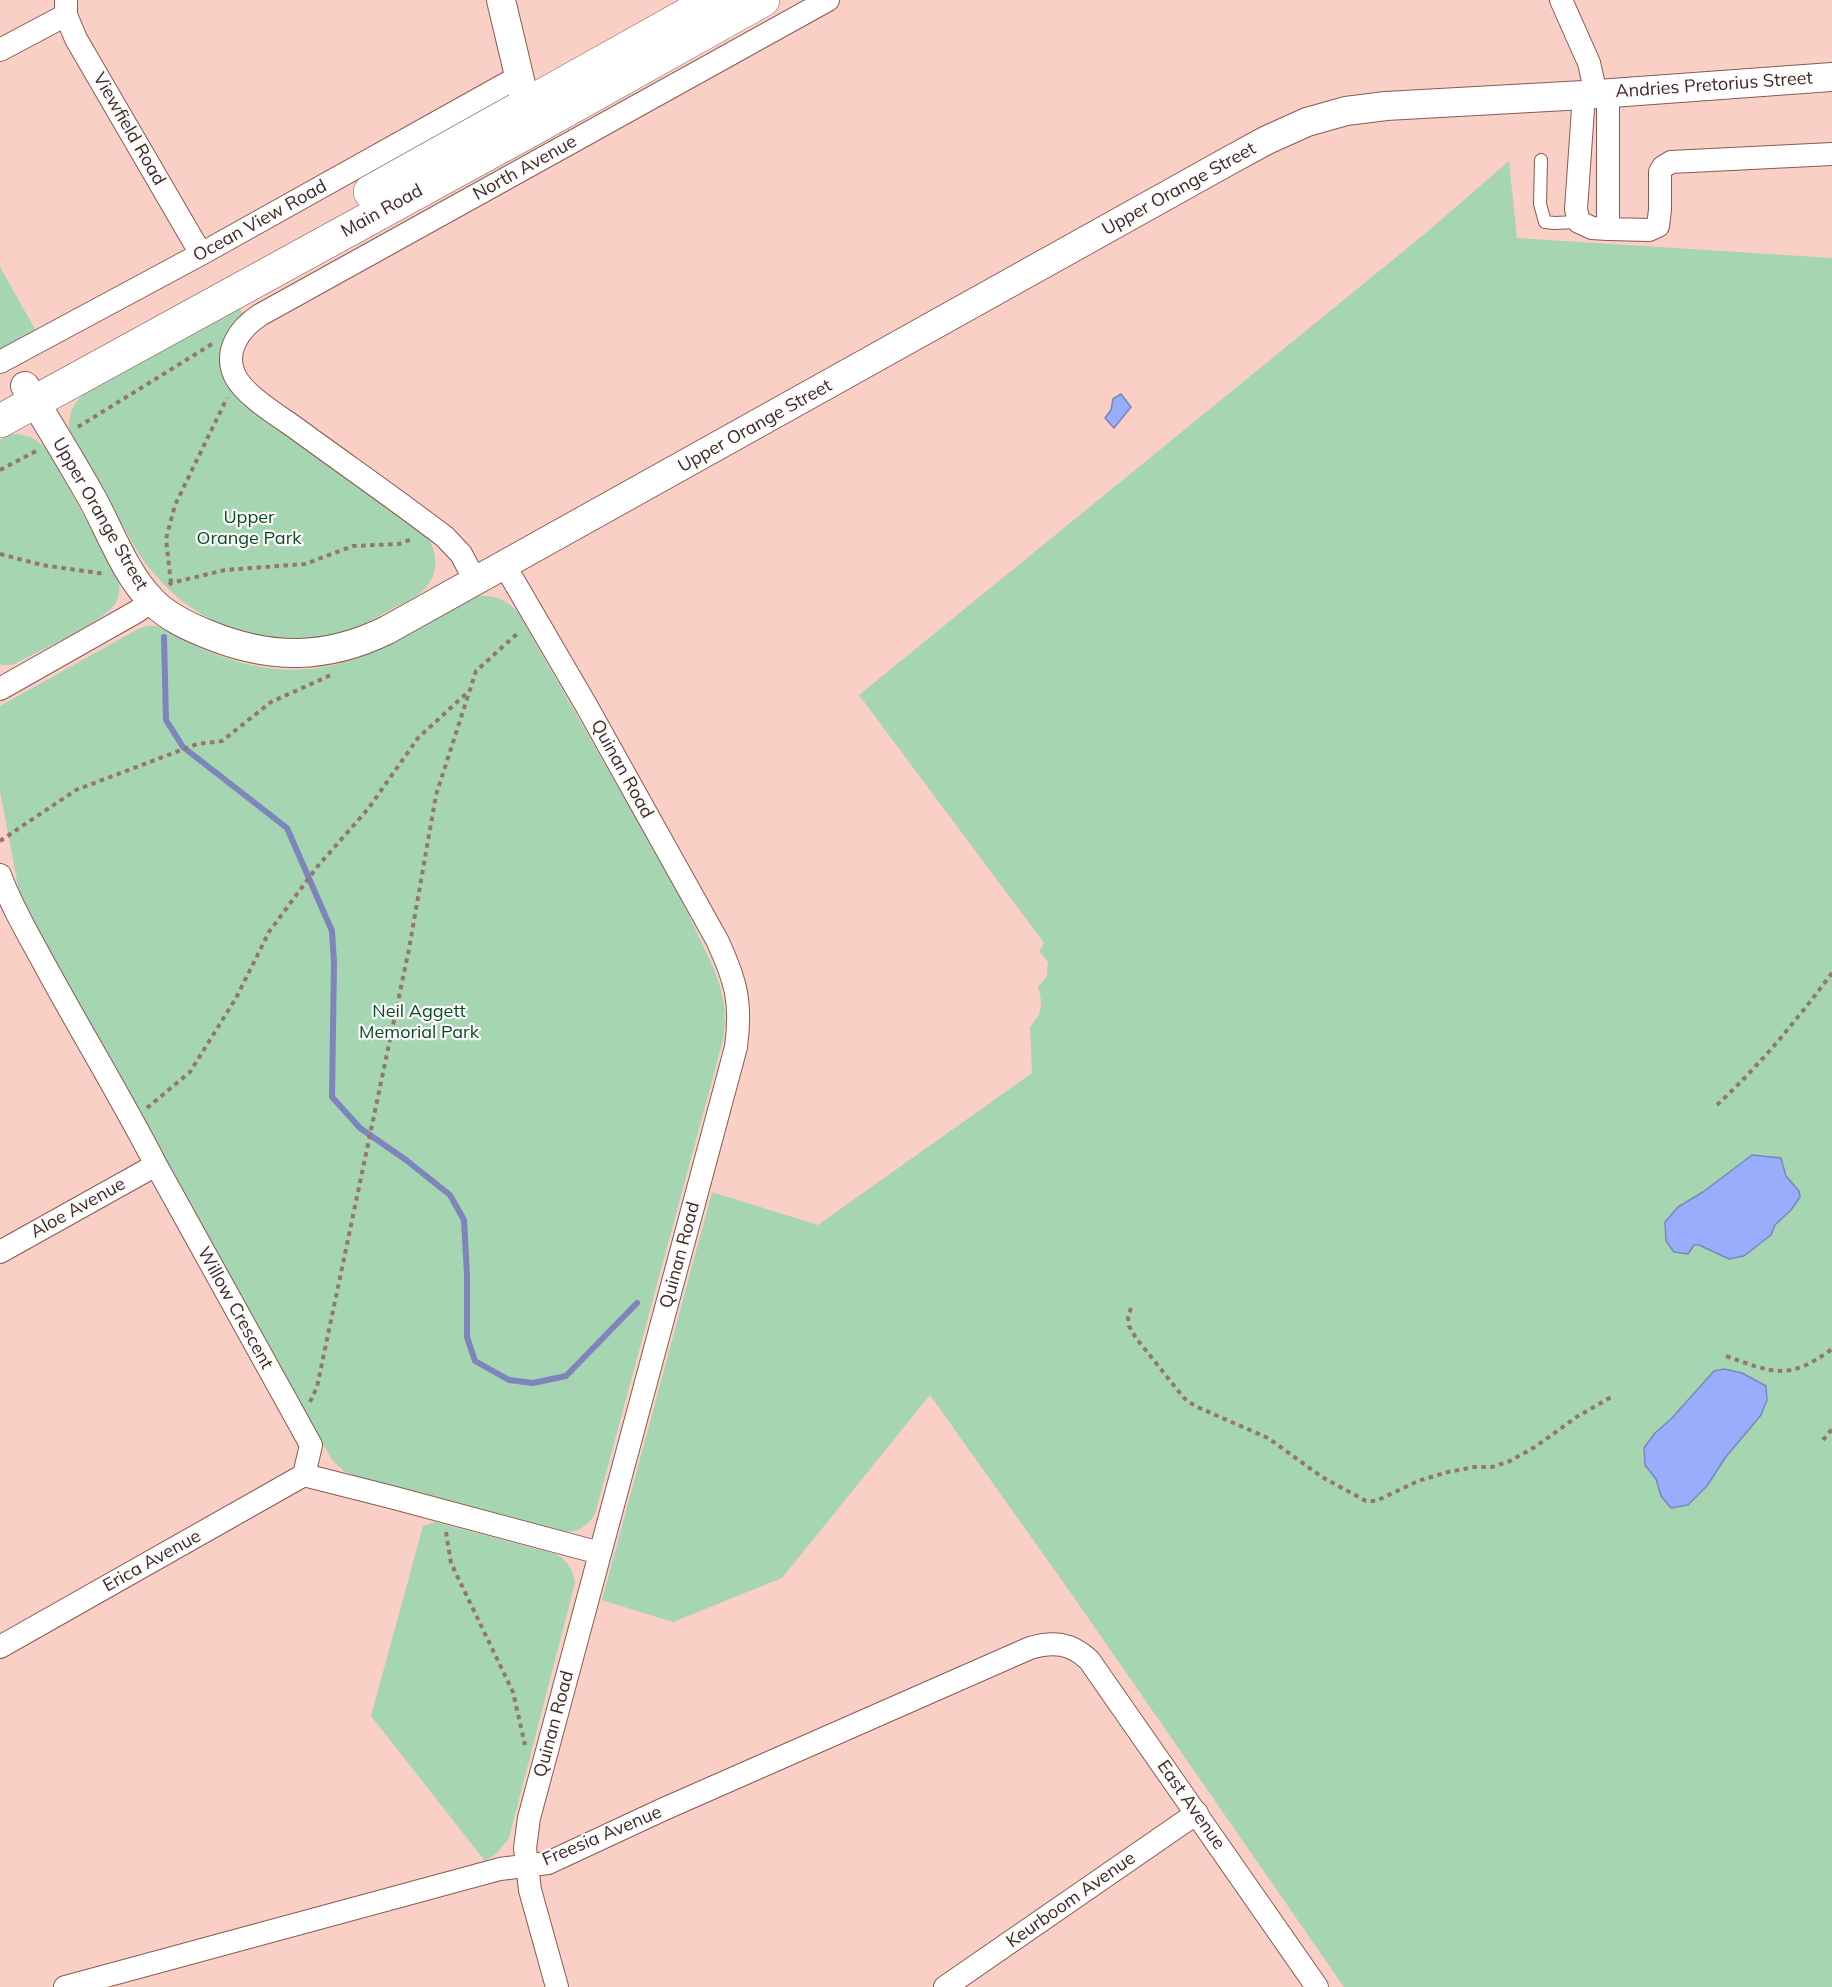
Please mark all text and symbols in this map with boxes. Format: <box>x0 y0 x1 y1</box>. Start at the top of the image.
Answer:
street label: Andries Pretorius Street <box>1615 67 1813 103</box>
street label: Viewfield Road <box>88 69 170 189</box>
street label: North Avenue <box>469 131 581 205</box>
street label: Upper Orange Street <box>1098 138 1260 240</box>
street label: Ocean View Road <box>189 175 331 267</box>
street label: Main Road <box>337 180 427 242</box>
street label: Upper Orange Street <box>674 375 836 477</box>
street label: Upper Orange Street <box>48 434 152 594</box>
park label: Upper Orange Park <box>197 507 301 550</box>
street label: Quinan Road <box>586 716 658 822</box>
park label: Neil Aggett Memorial Park <box>359 1001 479 1044</box>
street label: Aloe Avenue <box>27 1173 129 1243</box>
street label: Quinan Road <box>655 1199 705 1311</box>
street label: Willow Crescent <box>193 1243 277 1373</box>
street label: Erica Avenue <box>99 1525 205 1597</box>
street label: Quinan Road <box>529 1668 579 1780</box>
street label: East Avenue <box>1152 1756 1230 1854</box>
street label: Freesia Avenue <box>539 1801 665 1871</box>
street label: Keurboom Avenue <box>1002 1847 1140 1953</box>

